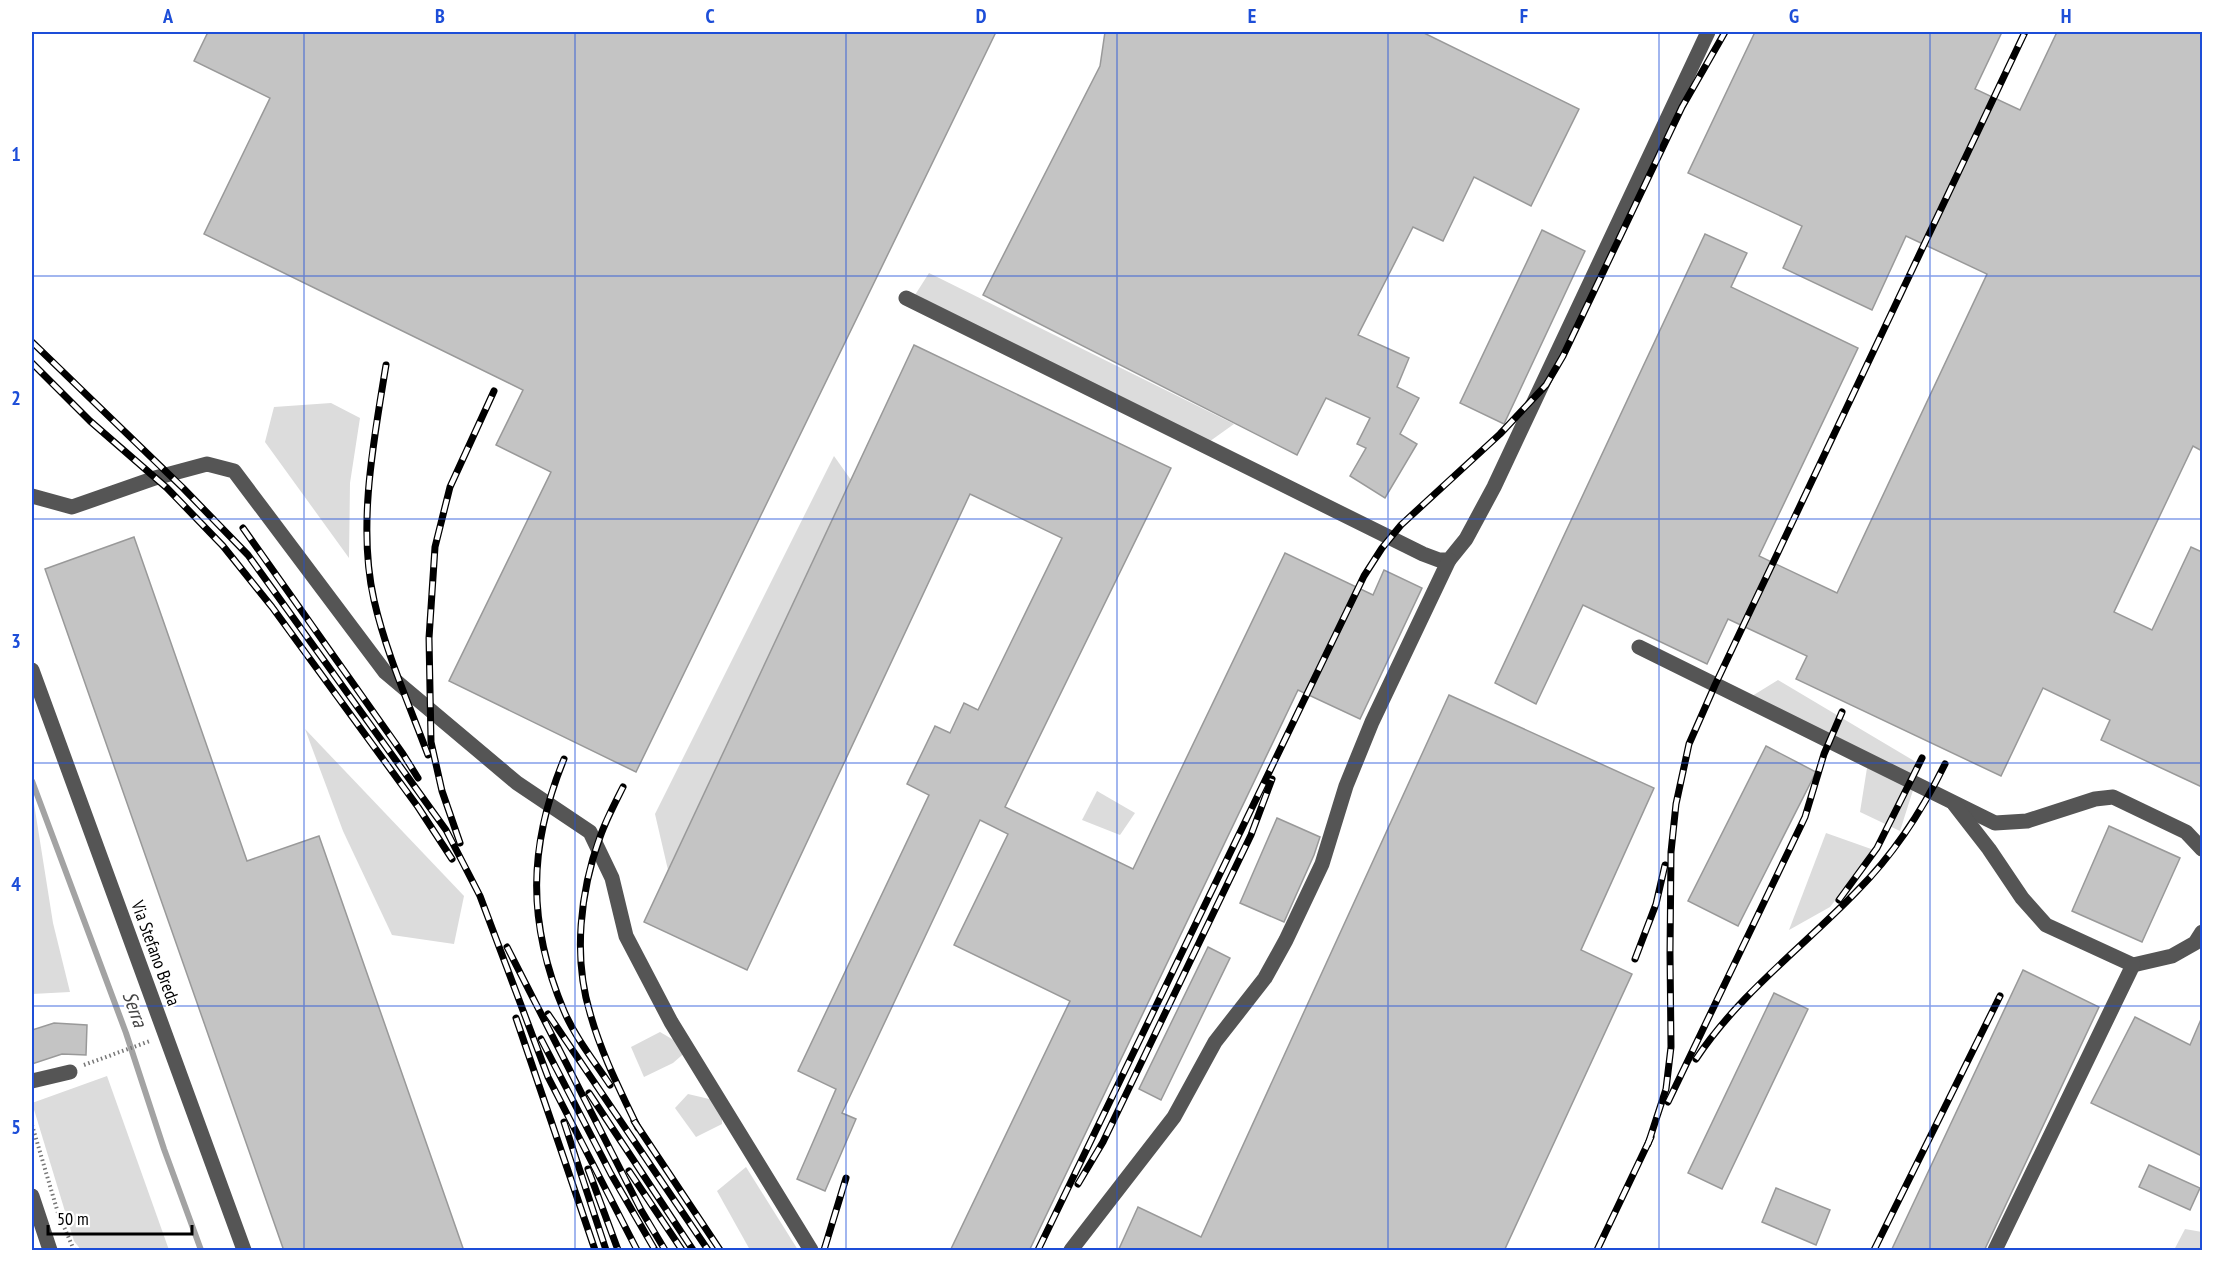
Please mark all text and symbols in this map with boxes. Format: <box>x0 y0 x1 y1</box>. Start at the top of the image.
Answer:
text: A <box>162 3 174 29</box>
text: B <box>435 3 445 29</box>
text: C <box>705 3 715 29</box>
text: D <box>976 3 987 29</box>
text: E <box>1248 3 1256 29</box>
text: F <box>1520 3 1528 29</box>
text: G <box>1789 3 1799 29</box>
text: H <box>2061 3 2071 29</box>
text: 1 <box>11 141 21 167</box>
text: 2 <box>11 385 21 411</box>
text: 3 <box>11 628 21 654</box>
text: 4 <box>11 871 21 897</box>
street label: Via Stefano Breda <box>126 896 186 1009</box>
water label: Serra <box>117 988 154 1031</box>
text: 5 <box>11 1114 21 1140</box>
scale bar <box>48 1198 192 1236</box>
text: 50 m <box>57 1207 89 1230</box>

